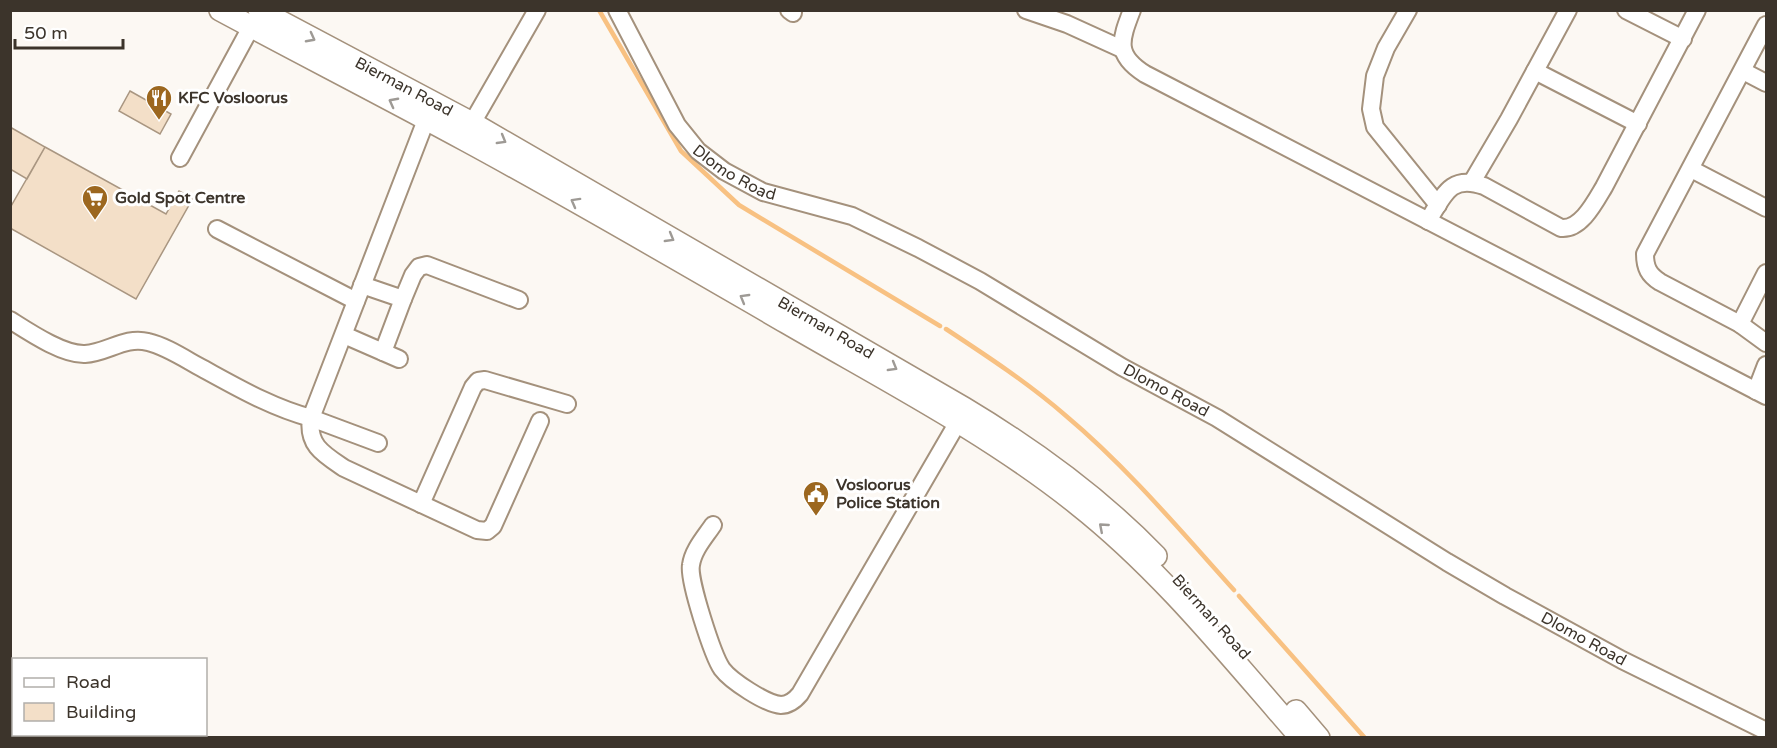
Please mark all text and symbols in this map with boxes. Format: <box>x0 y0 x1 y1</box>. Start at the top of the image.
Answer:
scale bar <box>15 12 123 50</box>
text: 50 m <box>24 22 68 44</box>
one-way arrow <box>305 31 315 42</box>
street label: Bierman Road <box>351 53 456 121</box>
restaurant icon: KFC Vosloorus <box>144 83 174 121</box>
place label: KFC Vosloorus <box>178 88 288 108</box>
one-way arrow <box>388 97 399 109</box>
one-way arrow <box>495 132 506 144</box>
street label: Dlomo Road <box>688 140 778 205</box>
supermarket icon: Gold Spot Centre <box>80 183 110 221</box>
place label: Gold Spot Centre <box>115 188 245 208</box>
one-way arrow <box>571 197 581 209</box>
one-way arrow <box>664 230 674 242</box>
street label: Bierman Road <box>774 292 878 364</box>
one-way arrow <box>740 294 750 306</box>
street label: Dlomo Road <box>1120 359 1212 422</box>
one-way arrow <box>887 360 898 371</box>
place label: Vosloorus Police Station <box>836 475 940 513</box>
public building icon: Vosloorus Police Station <box>801 479 831 517</box>
one-way arrow <box>1099 523 1110 534</box>
street label: Bierman Road <box>1167 570 1255 664</box>
street label: Dlomo Road <box>1537 608 1630 670</box>
legend <box>12 658 207 736</box>
text: Road <box>66 671 111 693</box>
text: Building <box>66 701 136 723</box>

